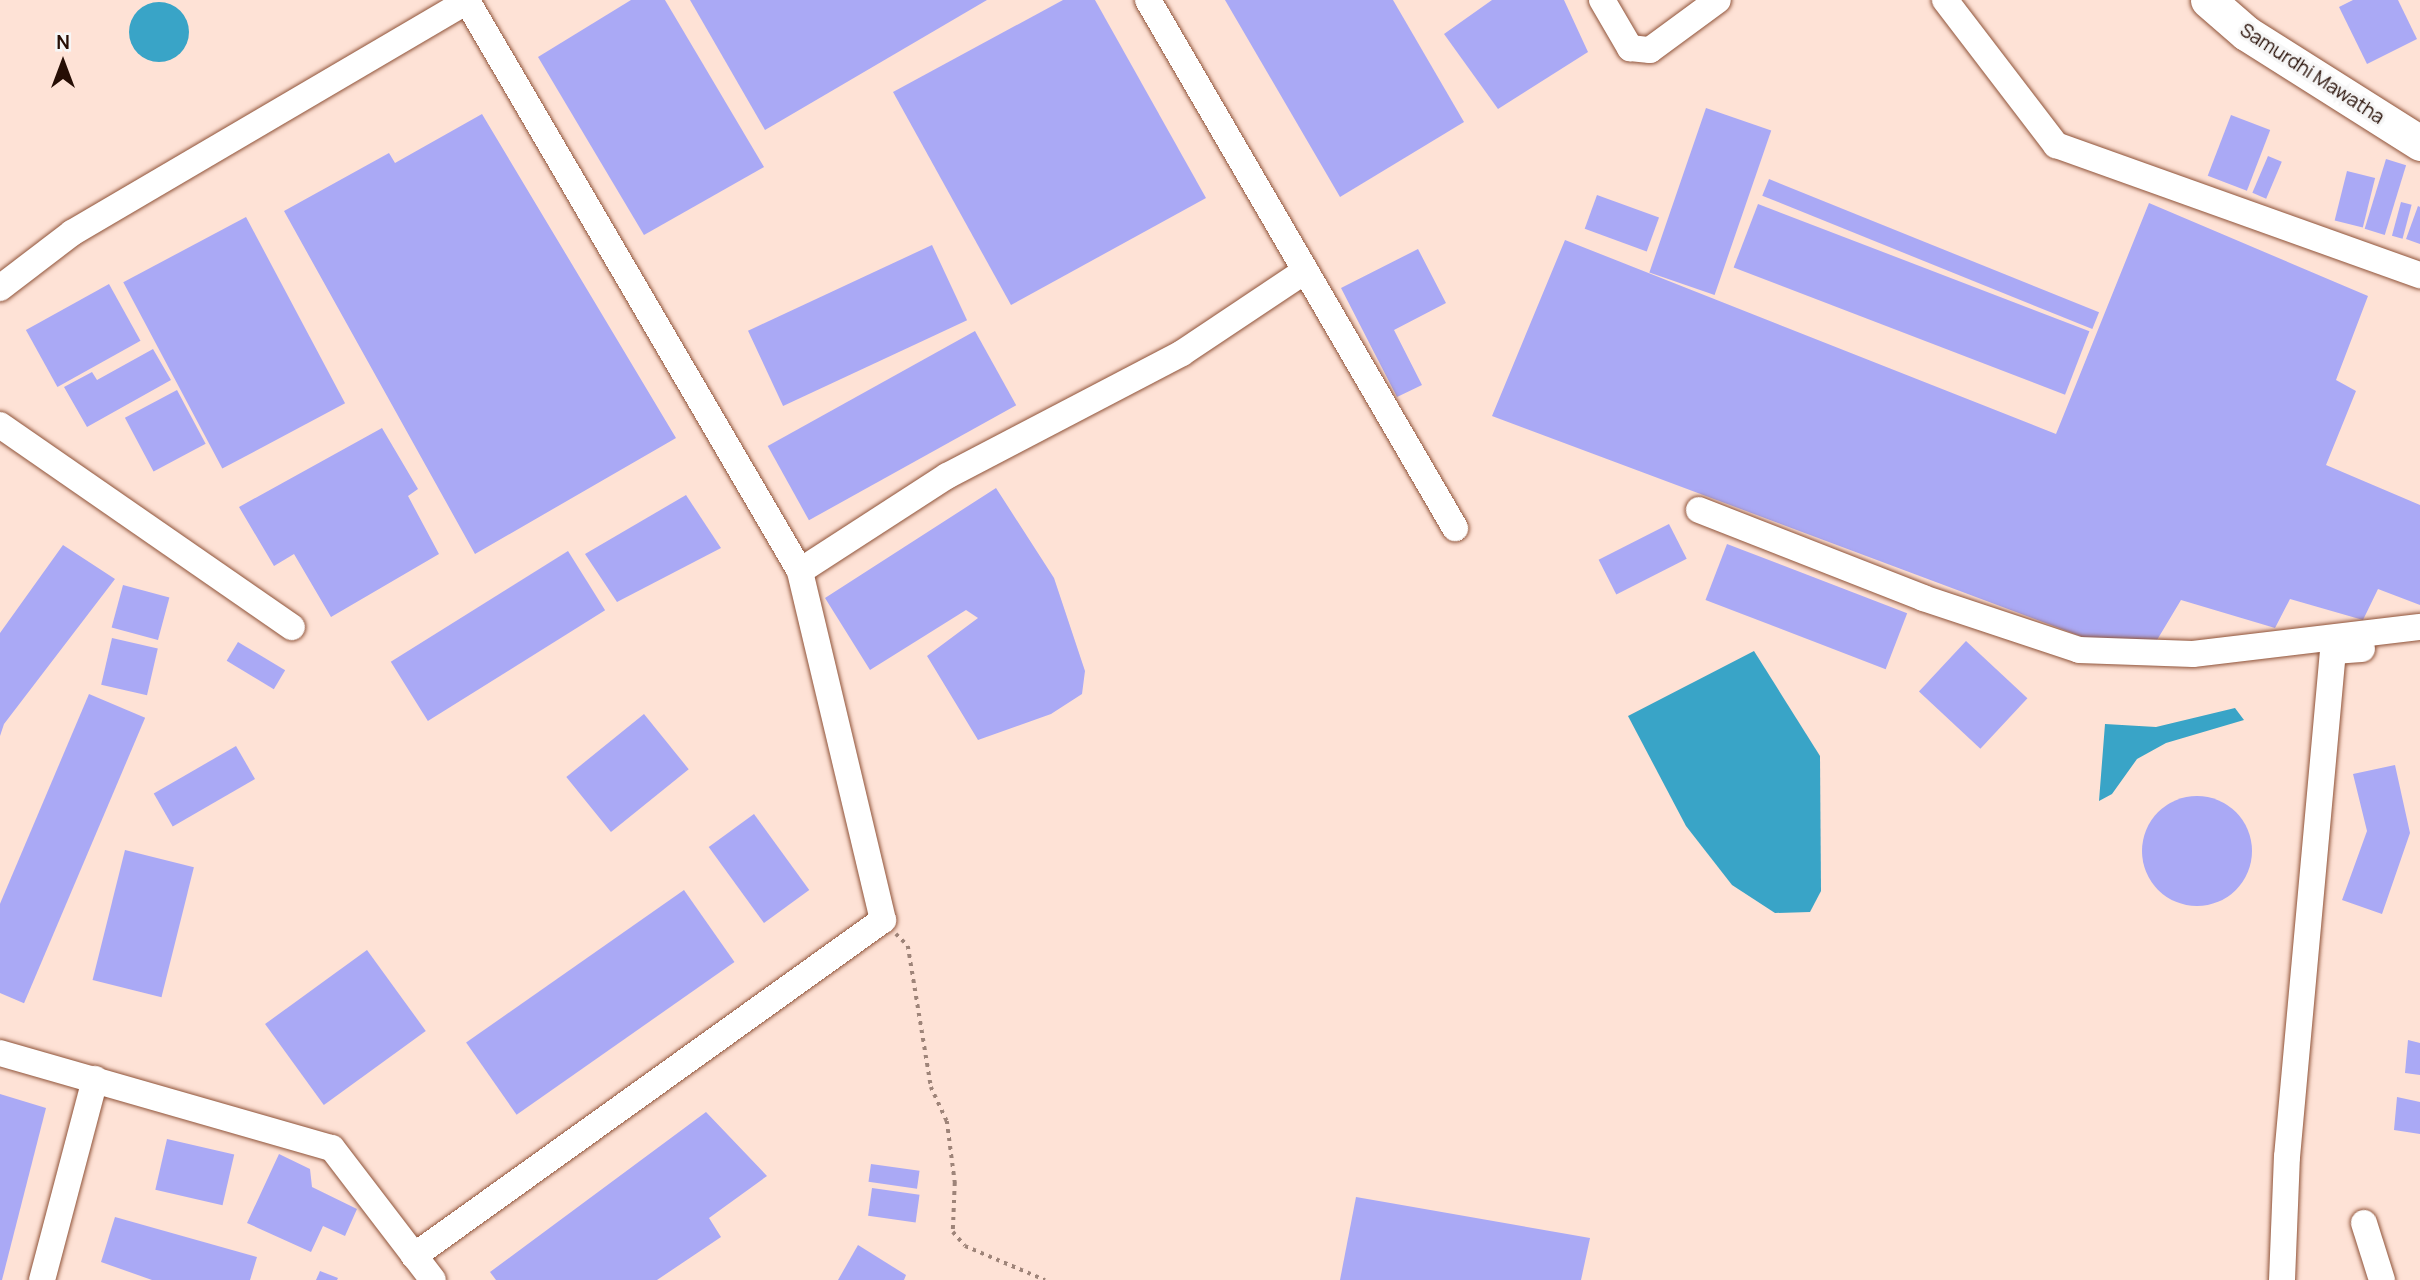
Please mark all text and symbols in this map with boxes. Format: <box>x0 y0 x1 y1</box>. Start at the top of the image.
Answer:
street label: Samurdhi Mawatha <box>2236 19 2388 129</box>
north arrow <box>28 28 98 98</box>
text: N <box>56 29 70 55</box>

